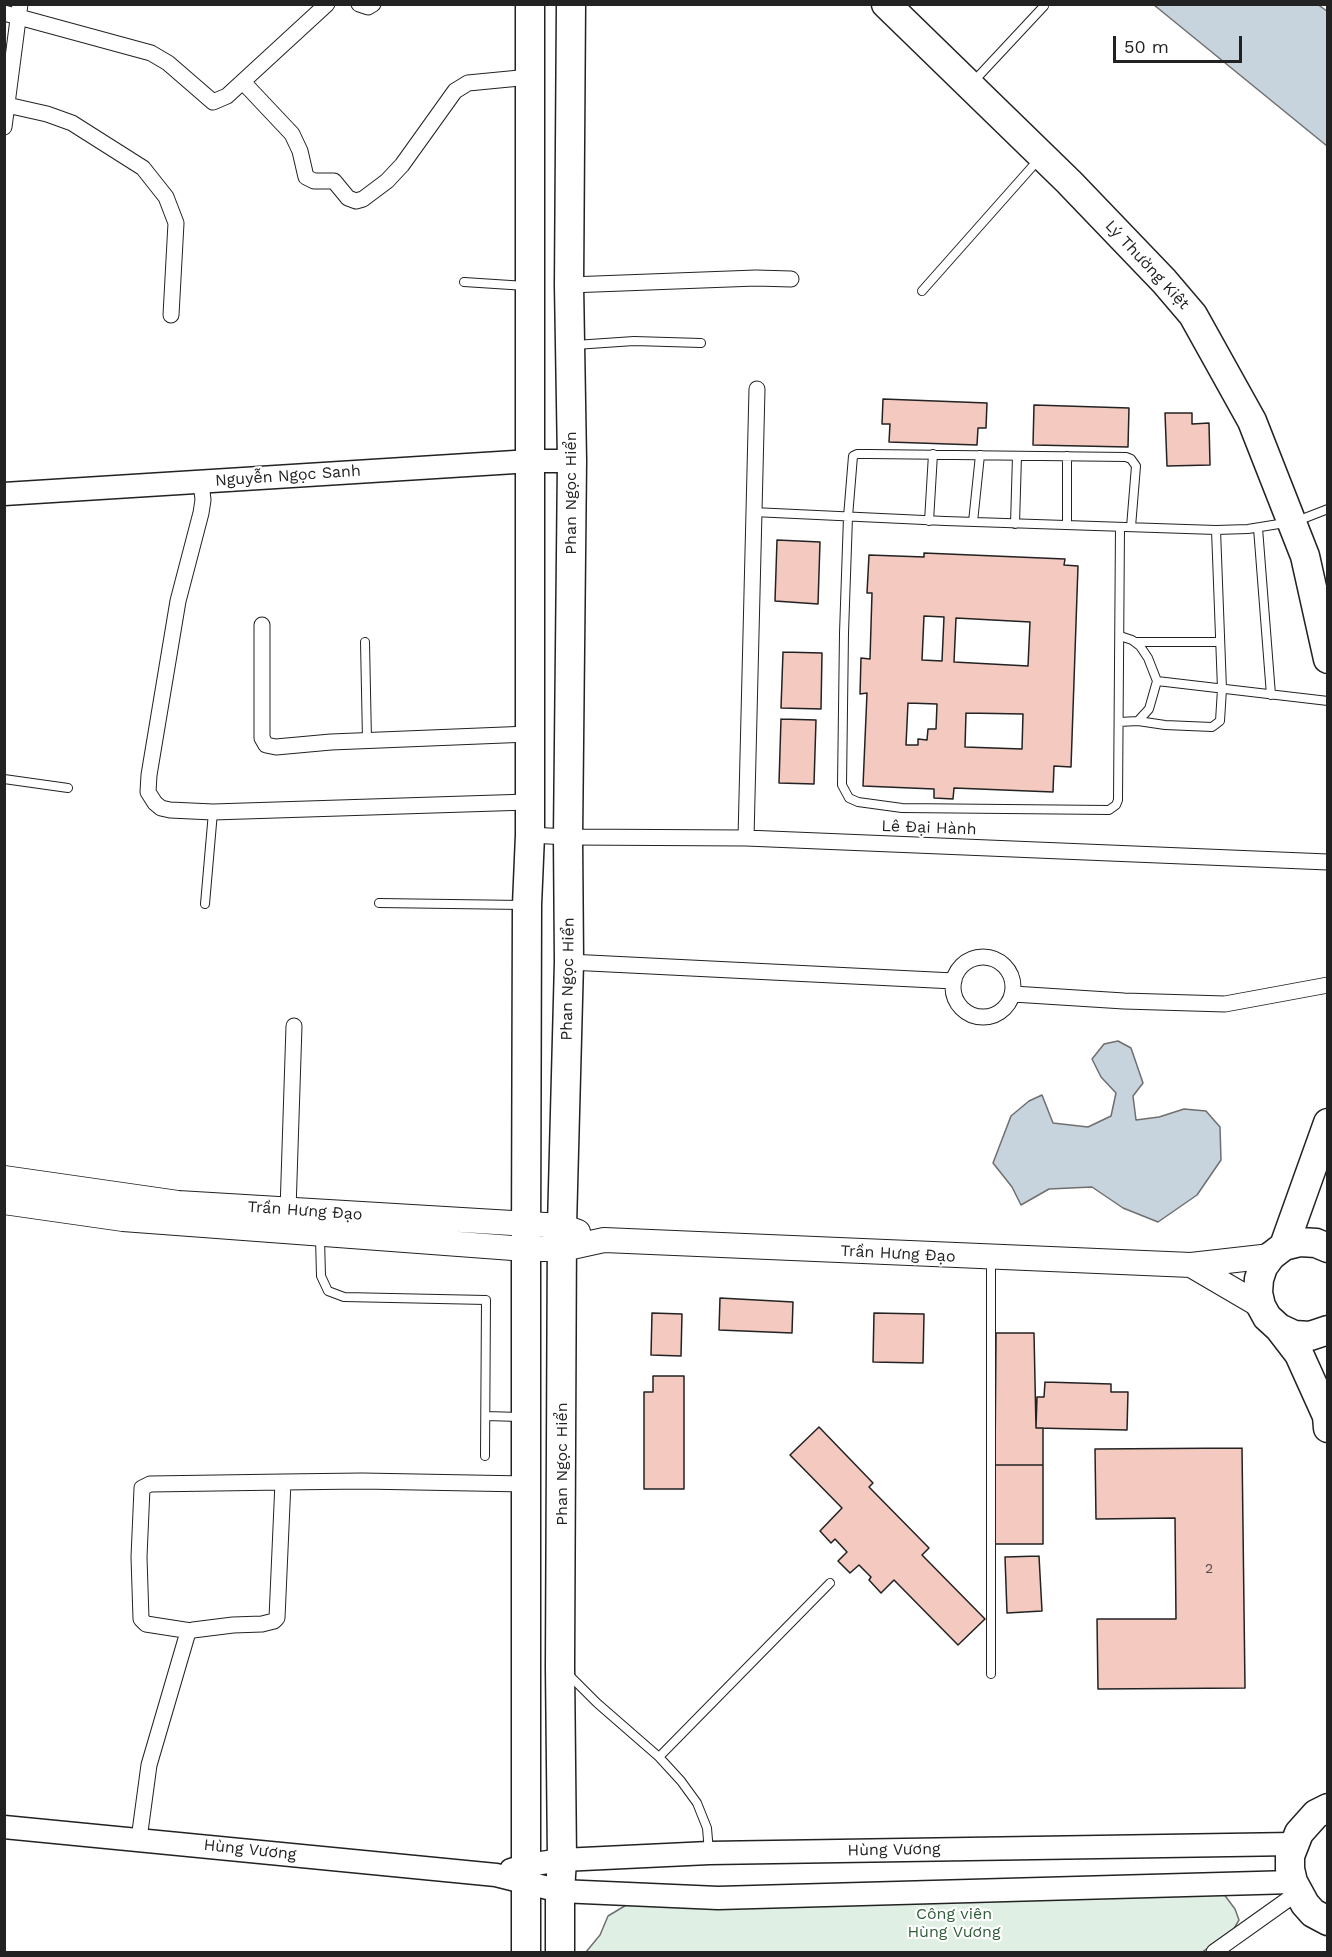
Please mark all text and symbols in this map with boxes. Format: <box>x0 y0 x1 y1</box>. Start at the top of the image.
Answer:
scale bar <box>1116 24 1245 62</box>
text: 50 m <box>1124 36 1169 57</box>
street label: Lý Thường Kiệt <box>1101 216 1193 314</box>
street label: Phan Ngọc Hiển <box>561 431 581 555</box>
street label: Nguyễn Ngọc Sanh <box>215 461 361 491</box>
street label: Lê Đại Hành <box>881 817 977 839</box>
street label: Phan Ngọc Hiển <box>557 917 579 1041</box>
street label: Trần Hưng Đạo <box>247 1197 363 1225</box>
street label: Trần Hưng Đạo <box>840 1241 956 1267</box>
street label: Phan Ngọc Hiển <box>552 1402 572 1526</box>
house number: 2 <box>1205 1561 1213 1577</box>
street label: Hùng Vương <box>203 1836 297 1864</box>
street label: Hùng Vương <box>847 1840 941 1860</box>
park label: Công viên Hùng Vương <box>907 1904 1001 1942</box>

